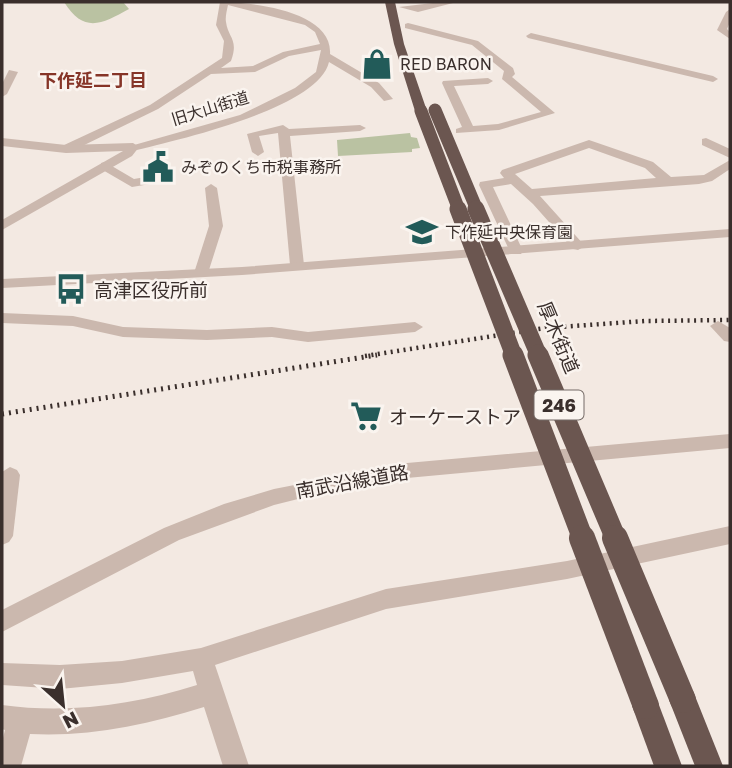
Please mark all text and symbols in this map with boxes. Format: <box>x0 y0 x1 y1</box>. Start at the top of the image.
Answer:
shop icon: RED BARON <box>360 47 394 81</box>
place label: RED BARON <box>400 54 492 74</box>
district label: 下作延二丁目 <box>39 69 147 91</box>
street label: 旧大山街道 <box>169 87 251 129</box>
public building icon: みぞのくち市税事務所 <box>141 150 175 184</box>
place label: みぞのくち市税事務所 <box>181 157 341 177</box>
school or university icon: 下作延中央保育園 <box>405 215 439 249</box>
place label: 下作延中央保育園 <box>445 222 573 242</box>
bus stop icon: 高津区役所前 <box>54 272 88 306</box>
place label: 高津区役所前 <box>94 278 208 301</box>
street label: 厚木街道 <box>534 298 584 376</box>
road number: 246 <box>534 390 584 419</box>
supermarket icon: オーケーストア <box>349 399 383 433</box>
place label: オーケーストア <box>389 405 521 428</box>
street label: 南武沿線道路 <box>294 460 410 502</box>
north arrow <box>28 670 98 740</box>
text: N <box>59 707 83 734</box>

